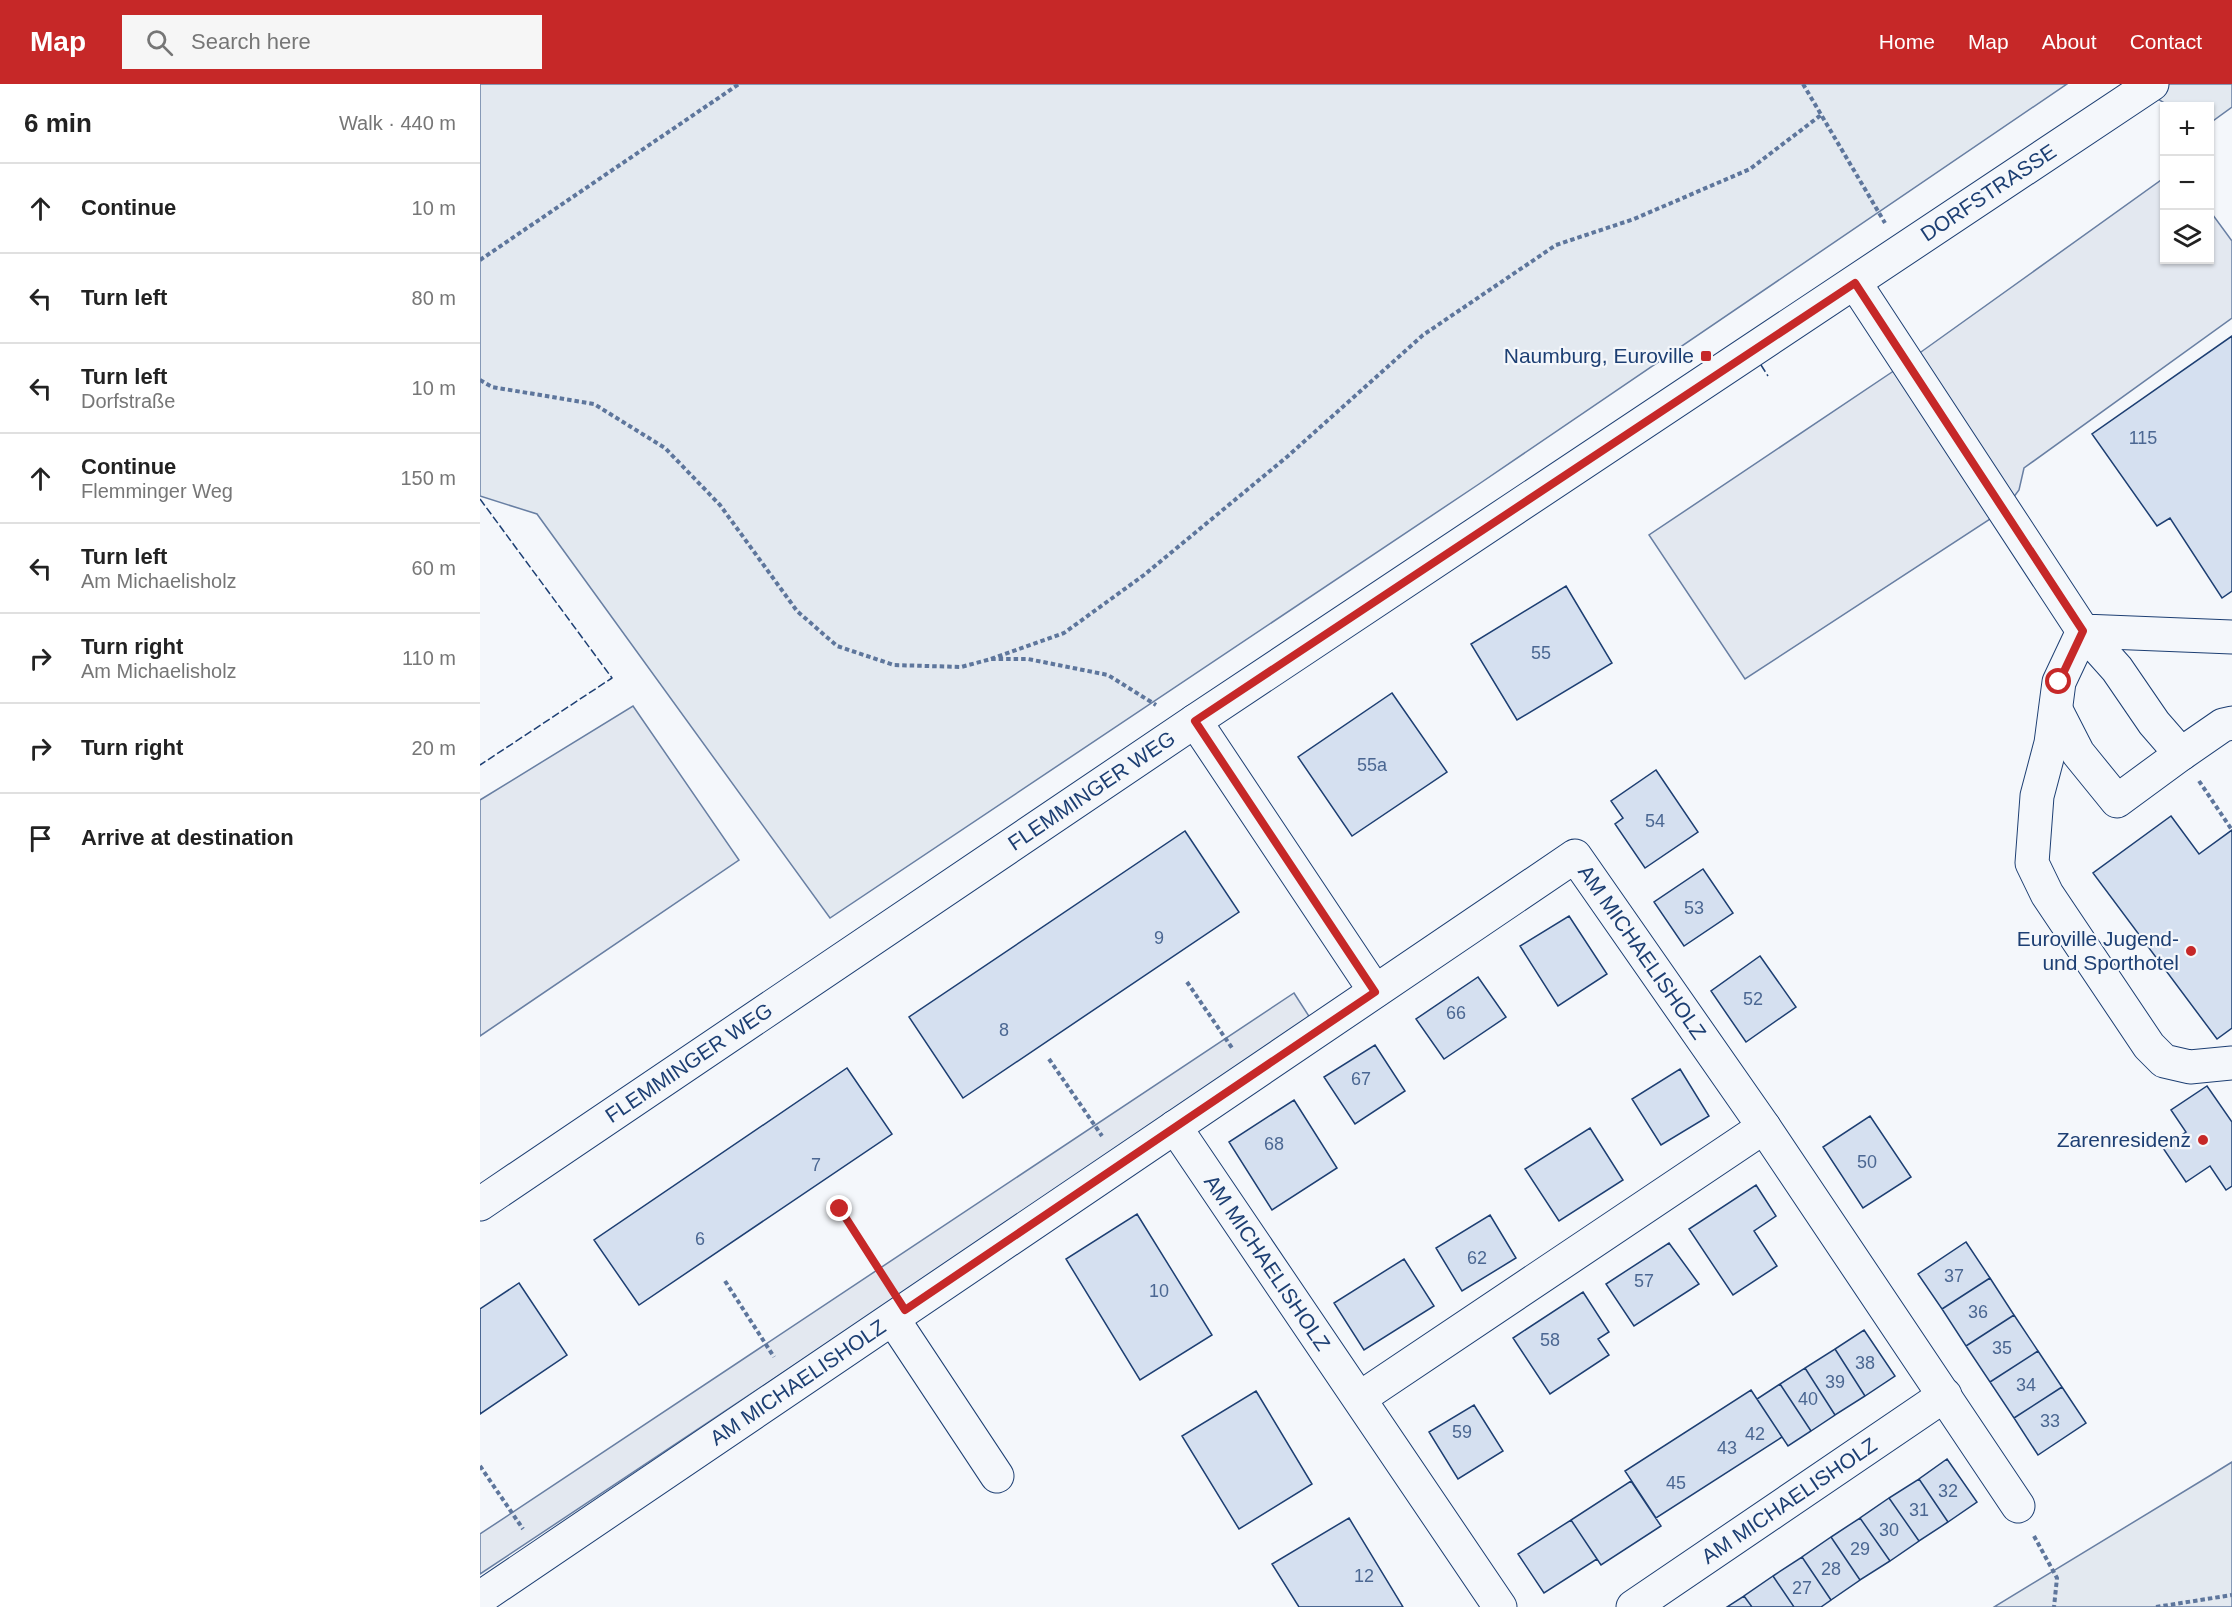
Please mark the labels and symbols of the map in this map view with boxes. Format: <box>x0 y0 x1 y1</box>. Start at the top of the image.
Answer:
street label: DORFSTRASSE <box>1916 139 2060 246</box>
place label: Naumburg, Euroville <box>1504 344 1694 367</box>
marker: Naumburg, Euroville <box>1699 349 1713 363</box>
house number: 115 <box>2129 428 2157 448</box>
house number: 55 <box>1531 643 1551 663</box>
route start <box>2045 668 2071 694</box>
street label: FLEMMINGER WEG <box>1004 726 1179 855</box>
house number: 55a <box>1357 755 1388 775</box>
house number: 54 <box>1645 811 1665 831</box>
street label: AM MICHAELISHOLZ <box>1574 861 1711 1043</box>
house number: 53 <box>1684 898 1704 918</box>
place label: Euroville Jugend- und Sporthotel <box>2017 927 2179 974</box>
house number: 9 <box>1154 928 1164 948</box>
marker: Euroville Jugend- und Sporthotel <box>2184 944 2198 958</box>
house number: 52 <box>1743 989 1763 1009</box>
street label: FLEMMINGER WEG <box>601 998 776 1127</box>
house number: 66 <box>1446 1003 1466 1023</box>
house number: 8 <box>999 1020 1009 1040</box>
house number: 67 <box>1351 1069 1371 1089</box>
place label: Zarenresidenz <box>2057 1128 2191 1151</box>
marker: Zarenresidenz <box>2196 1133 2210 1147</box>
house number: 68 <box>1264 1134 1284 1154</box>
house number: 50 <box>1857 1152 1877 1172</box>
house number: 7 <box>811 1155 821 1175</box>
street label: AM MICHAELISHOLZ <box>1200 1171 1335 1355</box>
route end <box>826 1195 852 1221</box>
house number: 6 <box>695 1229 705 1249</box>
house number: 62 <box>1467 1248 1487 1268</box>
house number: 37 <box>1944 1266 1964 1286</box>
house number: 57 <box>1634 1271 1654 1291</box>
house number: 10 <box>1149 1281 1169 1301</box>
house number: 36 <box>1968 1302 1988 1322</box>
street label: AM MICHAELISHOLZ <box>706 1315 890 1450</box>
house number: 58 <box>1540 1330 1560 1350</box>
house number: 35 <box>1992 1338 2012 1358</box>
house number: 38 <box>1855 1353 1875 1373</box>
house number: 39 <box>1825 1372 1845 1392</box>
house number: 34 <box>2016 1375 2036 1395</box>
house number: 40 <box>1798 1389 1818 1409</box>
house number: 33 <box>2040 1411 2060 1431</box>
house number: 59 <box>1452 1422 1472 1442</box>
house number: 42 <box>1745 1424 1765 1444</box>
street label: AM MICHAELISHOLZ <box>1697 1433 1881 1568</box>
house number: 43 <box>1717 1438 1737 1458</box>
house number: 45 <box>1666 1473 1686 1493</box>
house number: 32 <box>1938 1481 1958 1501</box>
house number: 31 <box>1909 1500 1929 1520</box>
house number: 30 <box>1879 1520 1899 1540</box>
house number: 29 <box>1850 1539 1870 1559</box>
house number: 28 <box>1821 1559 1841 1579</box>
house number: 12 <box>1354 1566 1374 1586</box>
house number: 27 <box>1792 1578 1812 1598</box>

